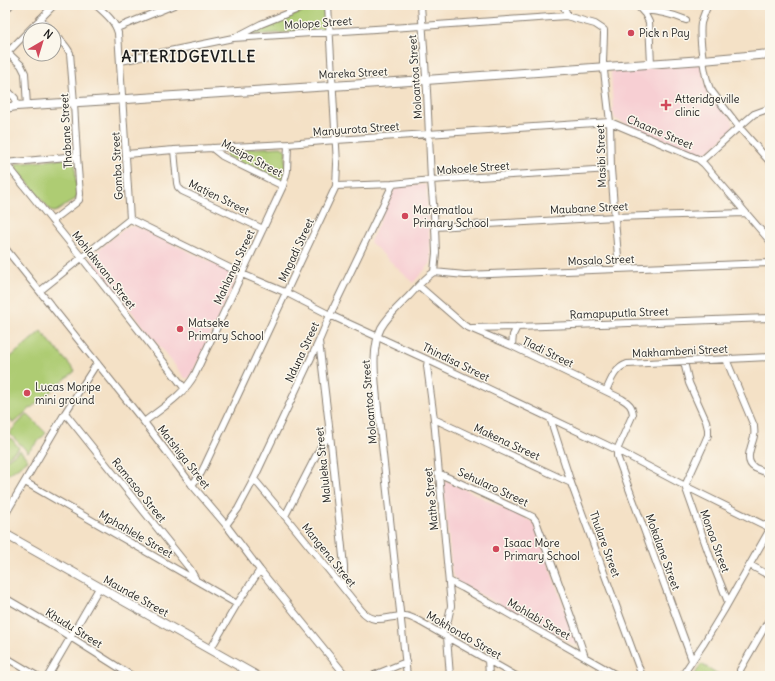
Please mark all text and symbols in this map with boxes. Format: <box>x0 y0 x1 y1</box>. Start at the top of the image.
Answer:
street label: Molope Street <box>284 14 353 32</box>
north arrow <box>22 22 62 62</box>
text: N <box>41 26 55 42</box>
place label: Pick n Pay <box>639 26 690 40</box>
marker: Pick n Pay <box>626 28 636 38</box>
street label: Moloantoa Street <box>405 34 425 120</box>
district label: ATTERIDGEVILLE <box>122 47 256 66</box>
street label: Mareka Street <box>318 64 388 82</box>
place label: Atteridgeville clinic <box>675 92 739 119</box>
street label: Thabane Street <box>57 93 75 169</box>
marker: Atteridgeville clinic <box>660 99 672 111</box>
street label: Chaane Street <box>625 112 695 152</box>
street label: Manyurota Street <box>312 119 400 139</box>
street label: Masibi Street <box>593 124 609 188</box>
street label: Gomba Street <box>108 131 126 200</box>
street label: Masipa Street <box>219 136 285 180</box>
street label: Mokoele Street <box>436 158 510 178</box>
street label: Matjen Street <box>186 176 252 218</box>
street label: Maubane Street <box>550 199 629 217</box>
place label: Marematlou Primary School <box>413 203 489 230</box>
marker: Marematlou Primary School <box>400 211 410 221</box>
street label: Mngadi Street <box>275 216 317 284</box>
street label: Mahlangu Street <box>211 227 258 307</box>
street label: Mohlakwana Street <box>69 228 139 312</box>
street label: Mosalo Street <box>567 252 635 268</box>
street label: Ramapuputla Street <box>569 304 669 322</box>
place label: Matseke Primary School <box>188 316 264 343</box>
street label: Nduna Street <box>282 319 322 384</box>
marker: Matseke Primary School <box>175 324 185 334</box>
street label: Tladi Street <box>520 334 576 371</box>
street label: Thindisa Street <box>420 340 492 384</box>
street label: Makhambeni Street <box>632 341 728 360</box>
street label: Moloantoa Street <box>358 359 380 445</box>
place label: Lucas Moripe mini ground <box>35 380 101 407</box>
marker: Lucas Moripe mini ground <box>22 388 32 398</box>
street label: Makena Street <box>472 421 542 464</box>
street label: Matshiga Street <box>155 422 213 492</box>
street label: Maluleka Street <box>312 426 334 504</box>
street label: Ramasoo Street <box>109 455 169 525</box>
street label: Sehularo Street <box>456 465 531 510</box>
street label: Mathe Street <box>421 467 441 531</box>
street label: Mphahlele Street <box>97 507 176 561</box>
street label: Monoa Street <box>697 508 733 575</box>
street label: Thulare Street <box>587 509 624 579</box>
street label: Mokalane Street <box>643 512 683 592</box>
street label: Mangena Street <box>299 520 359 590</box>
place label: Isaac More Primary School <box>504 536 580 563</box>
marker: Isaac More Primary School <box>491 544 501 554</box>
street label: Maunde Street <box>101 572 171 620</box>
street label: Mohlabi Street <box>505 595 573 643</box>
street label: Khudu Street <box>43 605 105 651</box>
street label: Mokhondo Street <box>424 608 504 662</box>

